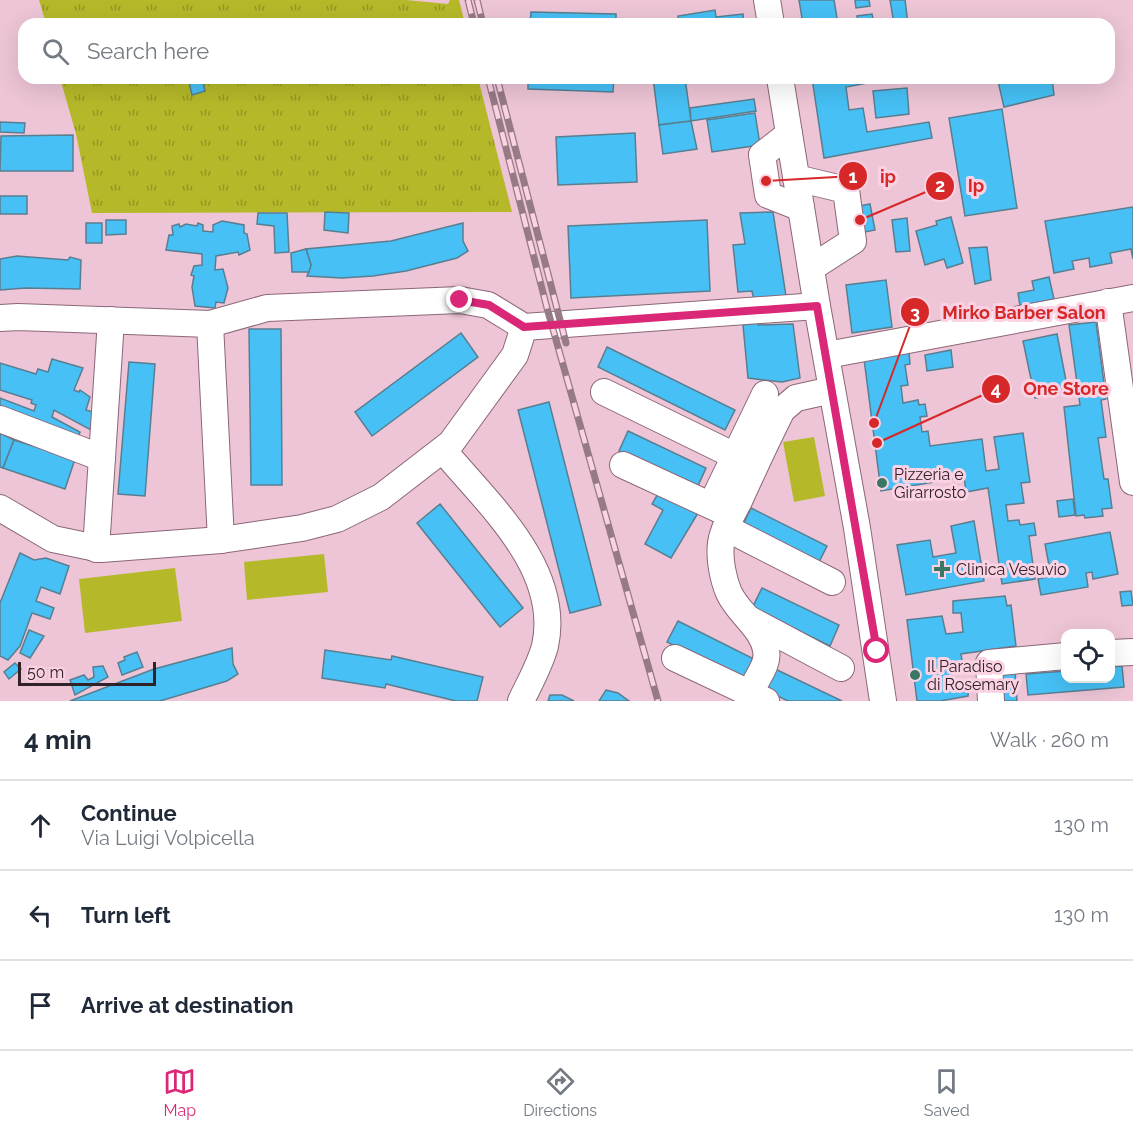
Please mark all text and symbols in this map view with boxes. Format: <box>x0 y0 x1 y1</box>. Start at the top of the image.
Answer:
search box <box>18 18 1115 84</box>
icon: search <box>39 35 72 68</box>
text: Search here <box>87 38 209 64</box>
callout: ip <box>838 158 908 194</box>
text: 1 <box>849 166 858 187</box>
text: ip <box>880 166 896 187</box>
callout: Ip <box>925 168 996 204</box>
text: 2 <box>935 175 945 196</box>
text: Ip <box>968 175 984 196</box>
route end <box>446 286 472 312</box>
callout: Mirko Barber Salon <box>900 294 1118 330</box>
text: 3 <box>910 302 920 323</box>
text: Mirko Barber Salon <box>942 302 1106 323</box>
callout: One Store <box>981 371 1120 407</box>
text: 4 <box>991 378 1001 399</box>
text: One Store <box>1023 378 1109 399</box>
place label: Pizzeria e Girarrosto <box>894 465 966 502</box>
marker: Pizzeria e Girarrosto <box>875 476 889 490</box>
marker: Clinica Vesuvio <box>933 560 951 578</box>
place label: Clinica Vesuvio <box>956 560 1067 579</box>
map controls <box>1061 629 1115 683</box>
button: locate <box>1061 629 1115 683</box>
route start <box>863 637 889 663</box>
place label: Il Paradiso di Rosemary <box>927 657 1019 694</box>
scale bar <box>18 659 156 686</box>
text: 50 m <box>27 663 64 682</box>
marker: Il Paradiso di Rosemary <box>908 668 922 682</box>
text: 4 min <box>24 725 92 755</box>
text: Walk · 260 m <box>990 728 1109 752</box>
text: Continue <box>81 800 177 826</box>
icon: ahead <box>24 809 57 842</box>
text: 130 m <box>1054 813 1109 837</box>
text: Via Luigi Volpicella <box>81 826 255 850</box>
icon: left <box>24 899 57 932</box>
text: Turn left <box>81 902 171 928</box>
text: 130 m <box>1054 903 1109 927</box>
icon: arrive <box>24 989 57 1022</box>
text: Arrive at destination <box>81 992 294 1018</box>
tab: Map <box>163 1065 196 1120</box>
tab: Directions <box>523 1065 597 1120</box>
tab: Saved <box>924 1065 970 1120</box>

